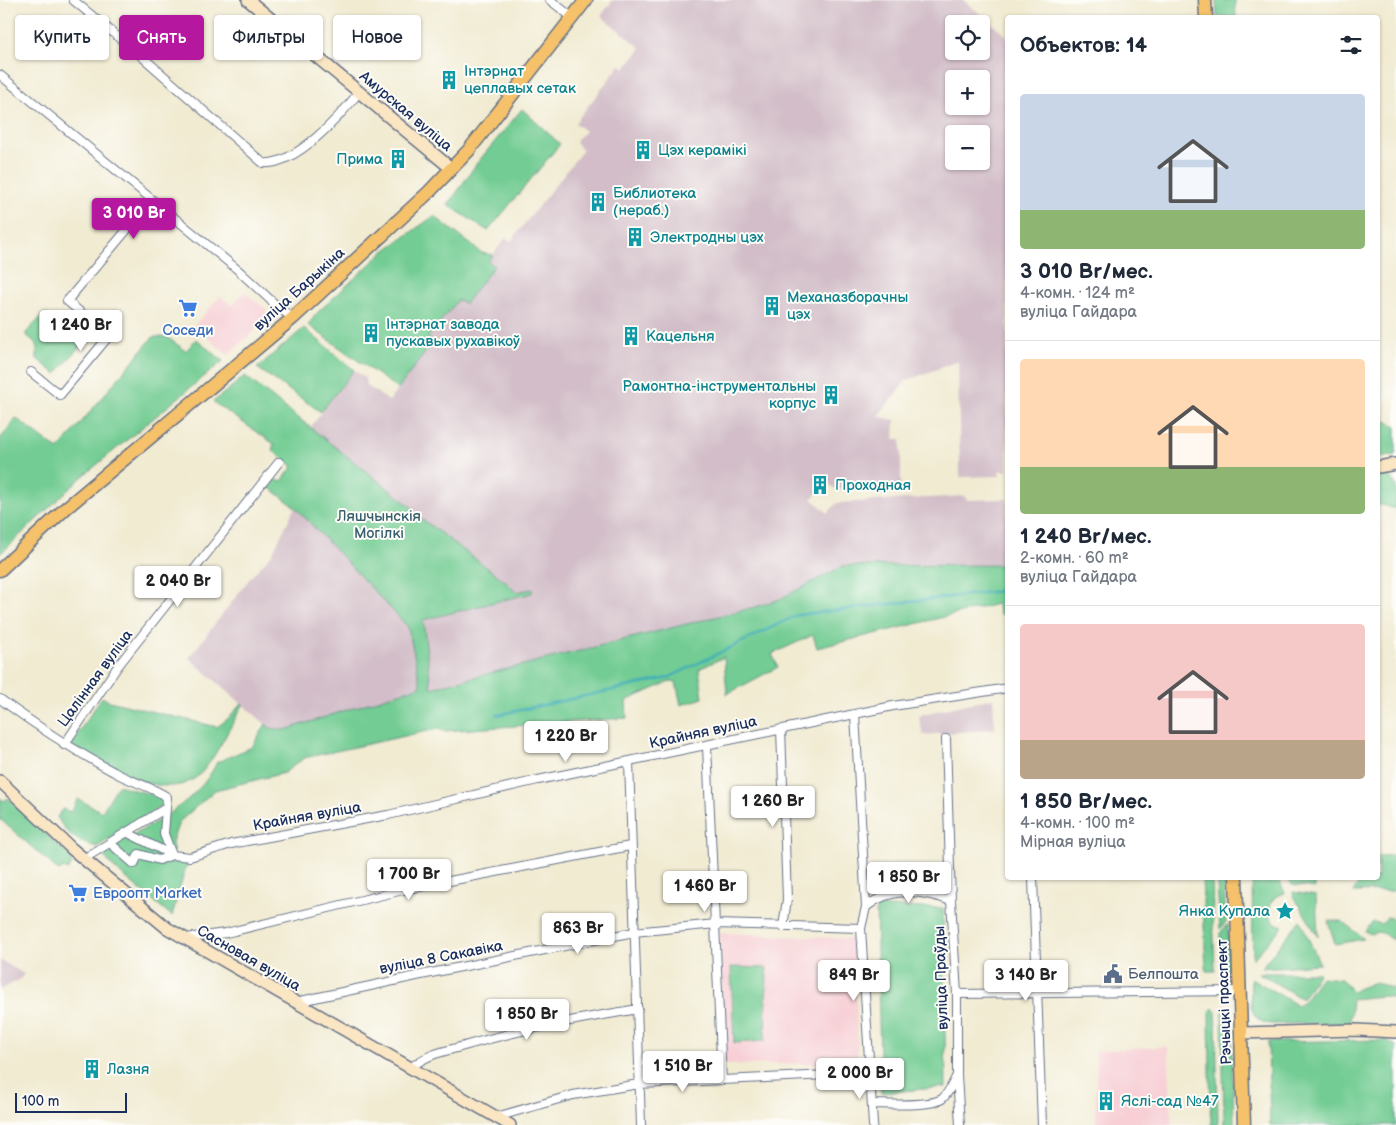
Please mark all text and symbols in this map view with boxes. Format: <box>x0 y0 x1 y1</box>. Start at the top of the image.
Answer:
chip: Купить <box>15 15 109 60</box>
chip: Снять <box>119 15 204 60</box>
chip: Фильтры <box>214 15 323 60</box>
chip: Новое <box>333 15 421 60</box>
map controls <box>945 15 990 170</box>
button: locate <box>945 15 990 60</box>
icon: filters <box>1337 31 1365 59</box>
text: Объектов: 14 <box>1020 33 1147 58</box>
place label: Інтэрнат цеплавых сетак <box>464 62 576 98</box>
street label: Амурская вуліца <box>355 66 456 156</box>
building icon: Інтэрнат цеплавых сетак <box>438 69 460 91</box>
button: + <box>945 70 990 115</box>
button: − <box>945 125 990 170</box>
icon: home <box>1148 126 1238 216</box>
building icon: Цэх керамікі <box>632 139 654 161</box>
place label: Цэх керамікі <box>658 141 747 160</box>
building icon: Прима <box>387 148 409 170</box>
place label: Прима <box>336 150 383 169</box>
place label: Библиотека (нераб.) <box>613 184 696 220</box>
building icon: Библиотека (нераб.) <box>587 191 609 213</box>
pin: 3 010 Br <box>82 198 186 240</box>
text: 3 010 Br <box>103 204 165 223</box>
building icon: Электродны цэх <box>624 226 646 248</box>
place label: Электродны цэх <box>650 228 764 247</box>
street label: вуліца Барыкіна <box>250 243 349 335</box>
text: 3 010 Br/мес. <box>1020 259 1153 284</box>
text: 4-комн. · 124 m² <box>1020 284 1135 303</box>
place label: Механазборачны цэх <box>787 288 908 324</box>
building icon: Механазборачны цэх <box>761 295 783 317</box>
supermarket icon: Соседи <box>177 297 199 319</box>
text: вуліца Гайдара <box>1020 303 1137 322</box>
pin: 1 240 Br <box>29 310 133 352</box>
place label: Інтэрнат завода пускавых рухавікоў <box>386 315 520 351</box>
text: 1 240 Br <box>50 316 112 335</box>
place label: Соседи <box>162 321 214 340</box>
building icon: Інтэрнат завода пускавых рухавікоў <box>360 322 382 344</box>
building icon: Кацельня <box>620 325 642 347</box>
place label: Кацельня <box>646 327 715 346</box>
place label: Рамонтна-інструментальны корпус <box>622 377 817 413</box>
building icon: Рамонтна-інструментальны корпус <box>820 384 842 406</box>
icon: home <box>1148 392 1238 482</box>
building icon: Проходная <box>809 474 831 496</box>
place label: Проходная <box>835 476 911 495</box>
park label: Ляшчынскія Могілкі <box>336 507 421 543</box>
text: 1 240 Br/мес. <box>1020 524 1152 549</box>
text: 2-комн. · 60 m² <box>1020 549 1129 568</box>
pin: 2 040 Br <box>126 566 230 608</box>
text: вуліца Гайдара <box>1020 568 1137 587</box>
text: 2 040 Br <box>145 572 211 591</box>
street label: Цалінная вуліца <box>54 626 137 731</box>
icon: home <box>1148 657 1238 747</box>
street label: Крайняя вуліца <box>648 712 759 753</box>
pin: 1 220 Br <box>514 720 618 763</box>
text: 1 220 Br <box>535 727 597 746</box>
pin: 1 260 Br <box>721 786 825 828</box>
text: 1 850 Br/мес. <box>1020 789 1152 814</box>
text: 1 260 Br <box>742 792 804 811</box>
street label: Крайняя вуліца <box>252 798 363 835</box>
text: 4-комн. · 100 m² <box>1020 814 1135 833</box>
text: Мірная вуліца <box>1020 833 1126 852</box>
pin: 1 700 Br <box>357 858 461 901</box>
pin: 1 850 Br <box>857 862 961 904</box>
text: 1 700 Br <box>378 865 440 884</box>
text: 1 850 Br <box>878 868 940 887</box>
pin: 1 460 Br <box>653 870 757 913</box>
text: 1 460 Br <box>674 877 736 896</box>
supermarket icon: Евроопт Market <box>67 882 89 904</box>
place label: Евроопт Market <box>93 884 202 903</box>
place icon: Янка Купала <box>1274 900 1296 922</box>
place label: Янка Купала <box>1179 902 1270 921</box>
pin: 863 Br <box>537 912 619 955</box>
text: 863 Br <box>553 919 603 938</box>
street label: Сасновая вуліца <box>194 921 304 996</box>
street label: вуліца Праўды <box>930 926 953 1030</box>
street label: вуліца 8 Сакавіка <box>378 936 505 979</box>
street label: Рэчыцкі праспект <box>1213 939 1236 1065</box>
pin: 849 Br <box>813 960 895 1002</box>
pin: 3 140 Br <box>974 960 1078 1002</box>
public building icon: Белпошта <box>1102 963 1124 985</box>
place label: Белпошта <box>1128 965 1199 984</box>
text: 849 Br <box>829 966 879 985</box>
text: 3 140 Br <box>995 966 1057 985</box>
pin: 1 850 Br <box>475 998 579 1041</box>
text: 1 850 Br <box>496 1005 558 1024</box>
pin: 1 510 Br <box>631 1050 735 1093</box>
text: 1 510 Br <box>654 1057 712 1076</box>
building icon: Лазня <box>81 1058 103 1080</box>
pin: 2 000 Br <box>808 1058 912 1100</box>
place label: Лазня <box>106 1060 149 1079</box>
text: 2 000 Br <box>827 1064 893 1083</box>
scale bar <box>15 1090 128 1113</box>
building icon: Яслі-сад №47 <box>1095 1090 1117 1112</box>
place label: Яслі-сад №47 <box>1121 1092 1219 1111</box>
text: 100 m <box>22 1093 59 1110</box>

